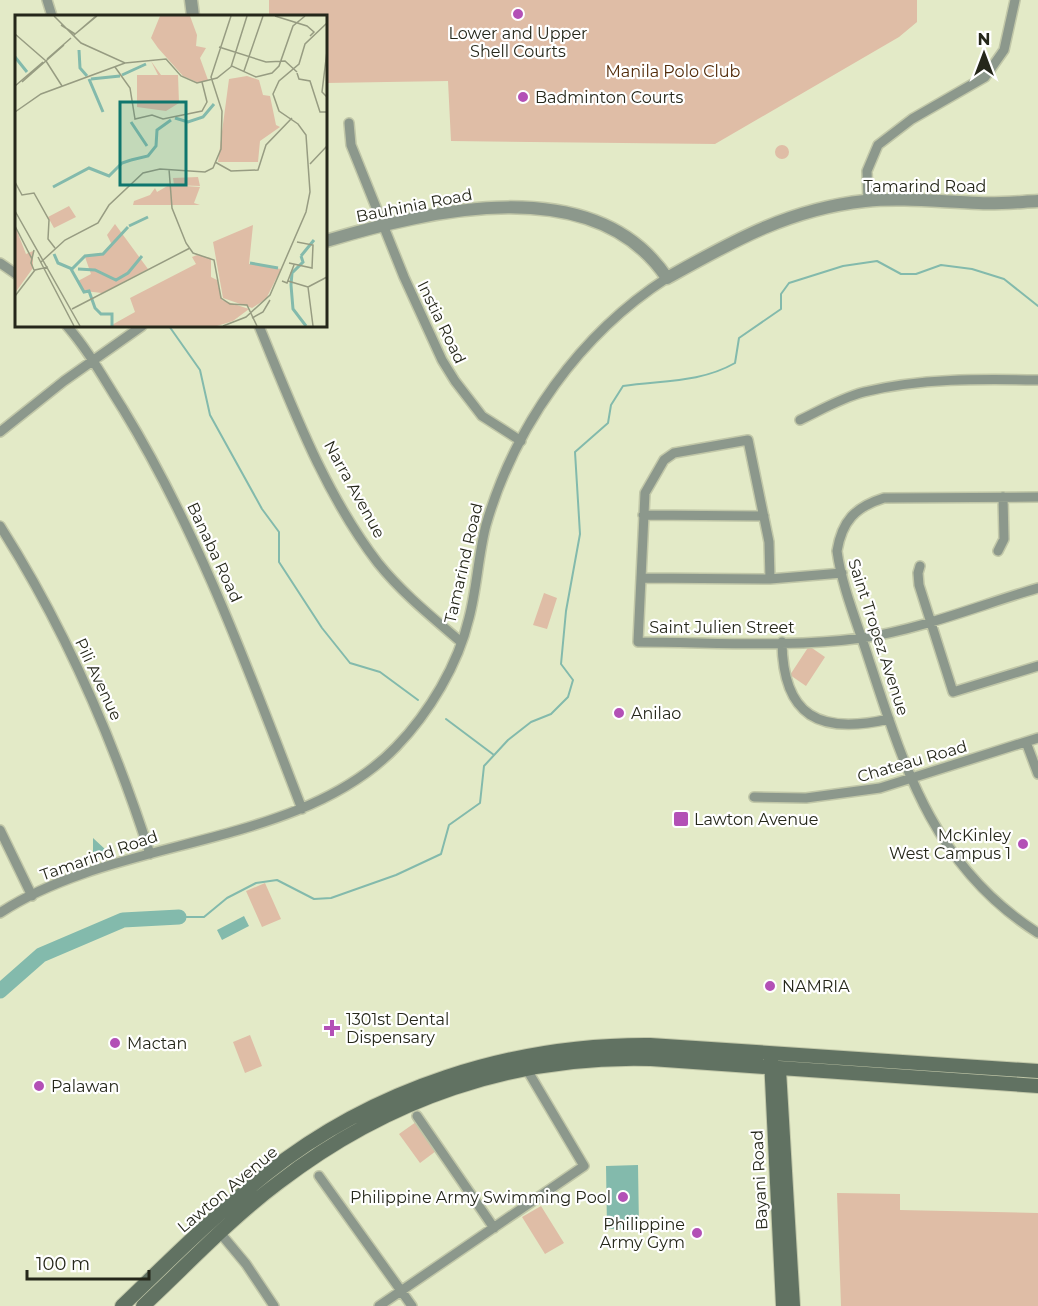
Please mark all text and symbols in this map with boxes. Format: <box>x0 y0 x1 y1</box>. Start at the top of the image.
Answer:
marker: Lower and Upper Shell Courts <box>511 7 525 21</box>
inset map <box>15 15 327 327</box>
place label: Lower and Upper Shell Courts <box>449 24 587 61</box>
north arrow <box>954 24 1014 84</box>
text: N <box>978 30 990 49</box>
park label: Manila Polo Club <box>606 62 741 81</box>
place label: Badminton Courts <box>535 88 684 107</box>
marker: Badminton Courts <box>516 90 530 104</box>
street label: Tamarind Road <box>864 177 986 196</box>
street label: Bauhinia Road <box>354 185 474 226</box>
street label: Instia Road <box>413 278 470 367</box>
street label: Narra Avenue <box>320 437 389 541</box>
street label: Banaba Road <box>183 499 246 605</box>
street label: Tamarind Road <box>440 501 487 625</box>
street label: Saint Tropez Avenue <box>844 556 913 718</box>
street label: Saint Julien Street <box>649 618 795 637</box>
street label: Pili Avenue <box>71 635 126 724</box>
place label: Anilao <box>631 704 681 723</box>
marker: Anilao <box>612 706 626 720</box>
street label: Chateau Road <box>855 737 969 786</box>
marker: Lawton Avenue <box>672 810 690 828</box>
place label: Lawton Avenue <box>694 810 819 829</box>
street label: Tamarind Road <box>38 826 160 884</box>
place label: McKinley West Campus 1 <box>889 826 1011 863</box>
marker: McKinley West Campus 1 <box>1016 837 1030 851</box>
place label: NAMRIA <box>782 977 850 996</box>
marker: NAMRIA <box>763 979 777 993</box>
place label: 1301st Dental Dispensary <box>346 1010 449 1047</box>
marker: 1301st Dental Dispensary <box>323 1019 341 1037</box>
place label: Mactan <box>127 1034 187 1053</box>
marker: Mactan <box>108 1036 122 1050</box>
place label: Palawan <box>51 1077 119 1096</box>
marker: Palawan <box>32 1079 46 1093</box>
street label: Bayani Road <box>747 1129 772 1230</box>
street label: Lawton Avenue <box>174 1142 281 1237</box>
place label: Philippine Army Swimming Pool <box>350 1188 611 1207</box>
marker: Philippine Army Swimming Pool <box>616 1190 630 1204</box>
place label: Philippine Army Gym <box>600 1215 685 1252</box>
marker: Philippine Army Gym <box>690 1226 704 1240</box>
scale bar <box>27 1243 148 1281</box>
text: 100 m <box>36 1253 90 1275</box>

